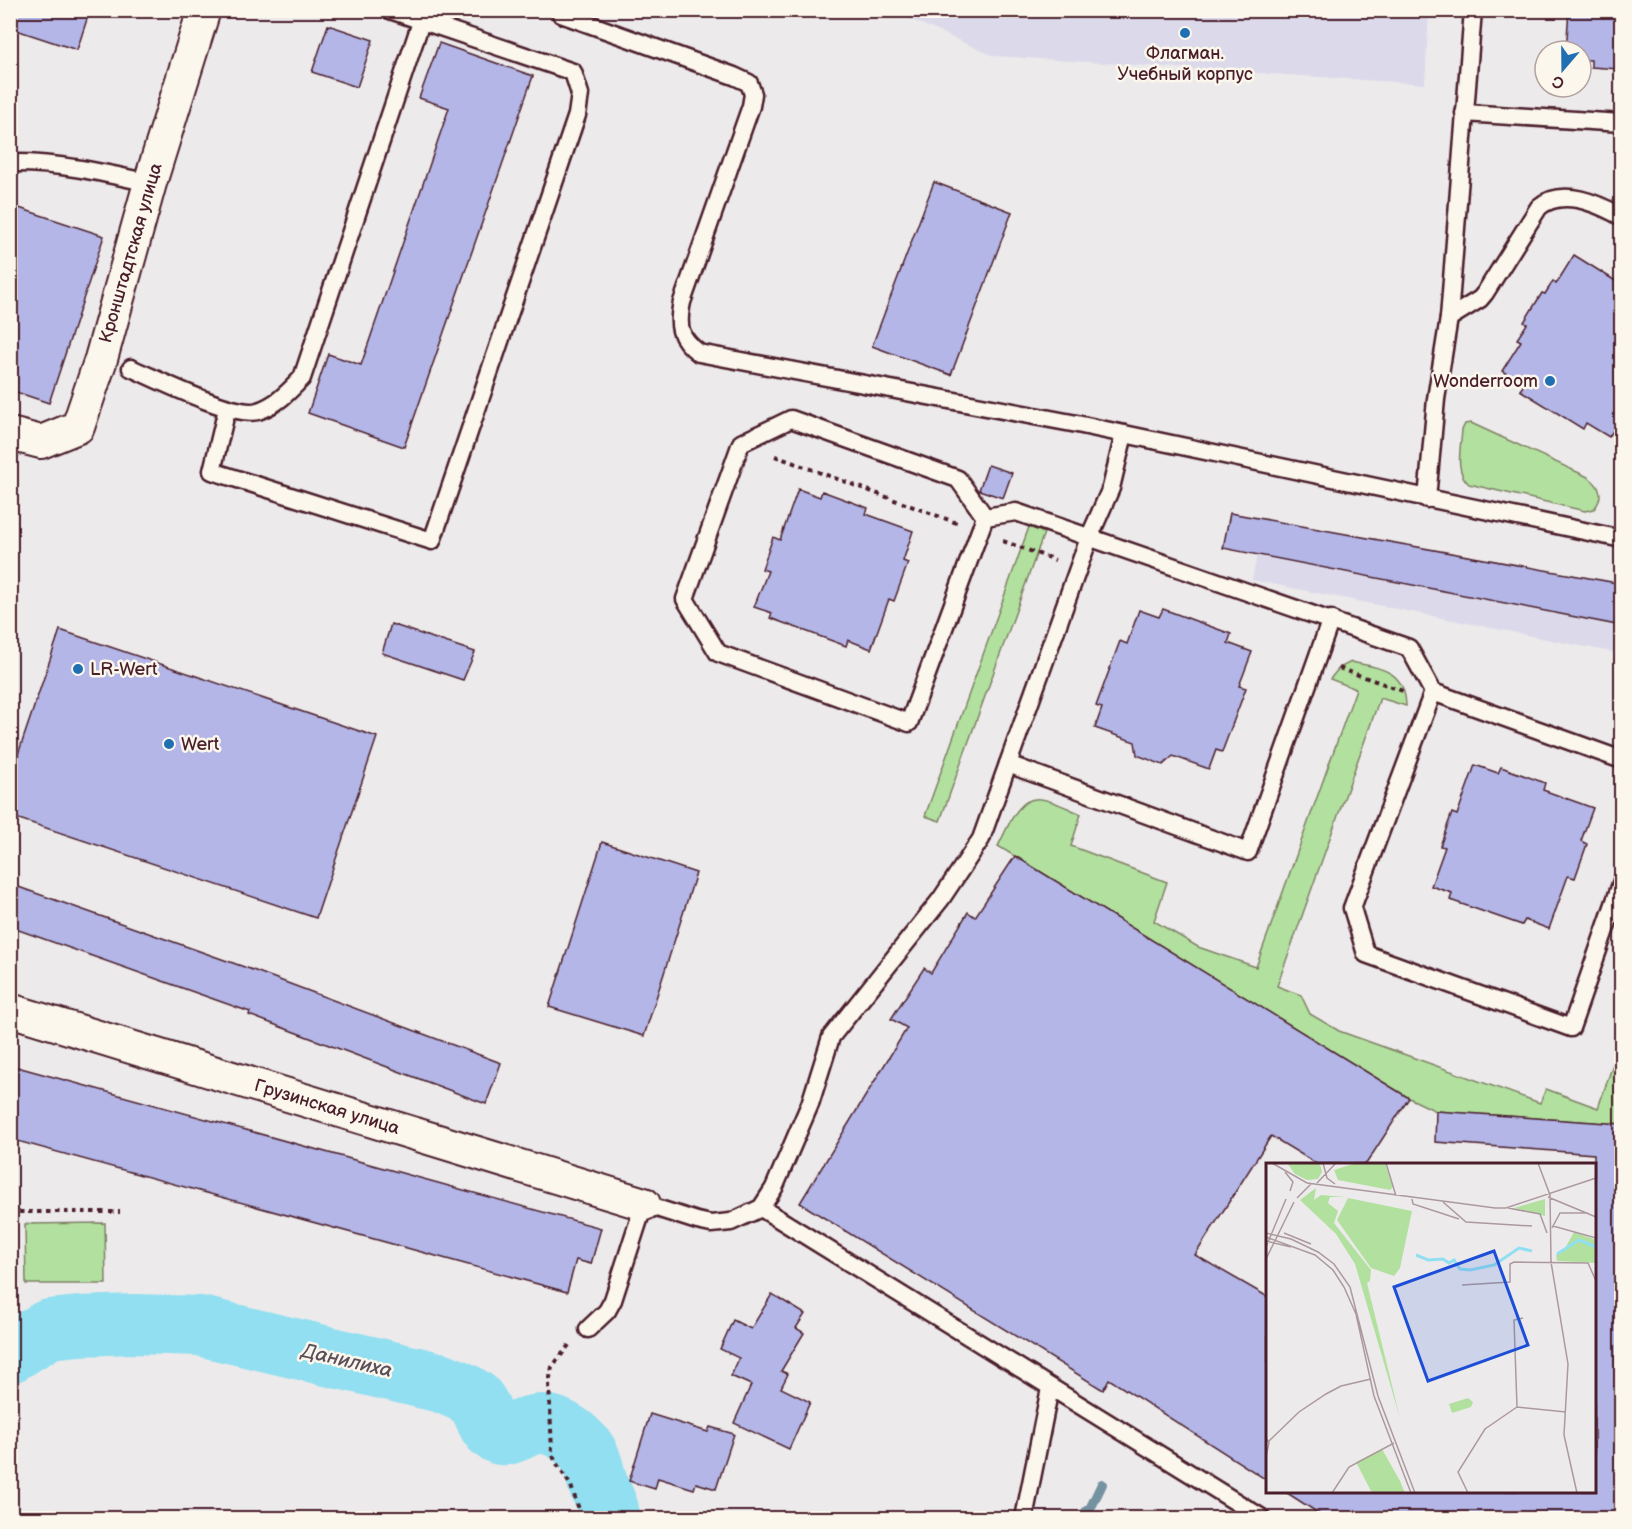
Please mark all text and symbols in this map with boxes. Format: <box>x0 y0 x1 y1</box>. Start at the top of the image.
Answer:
marker: Флагман. Учебный корпус <box>1178 26 1192 40</box>
north arrow <box>1533 39 1593 99</box>
place label: Флагман. Учебный корпус <box>1117 43 1253 85</box>
text: С <box>1550 71 1567 93</box>
street label: Кронштадтская улица <box>95 160 167 345</box>
place label: Wonderroom <box>1433 371 1538 392</box>
marker: Wonderroom <box>1543 374 1557 388</box>
place label: LR-Wert <box>90 659 158 680</box>
marker: LR-Wert <box>71 662 85 676</box>
place label: Wert <box>181 734 220 755</box>
marker: Wert <box>162 737 176 751</box>
street label: Грузинская улица <box>252 1075 402 1139</box>
inset map <box>1266 1163 1596 1493</box>
water label: Данилиха <box>298 1339 394 1383</box>

